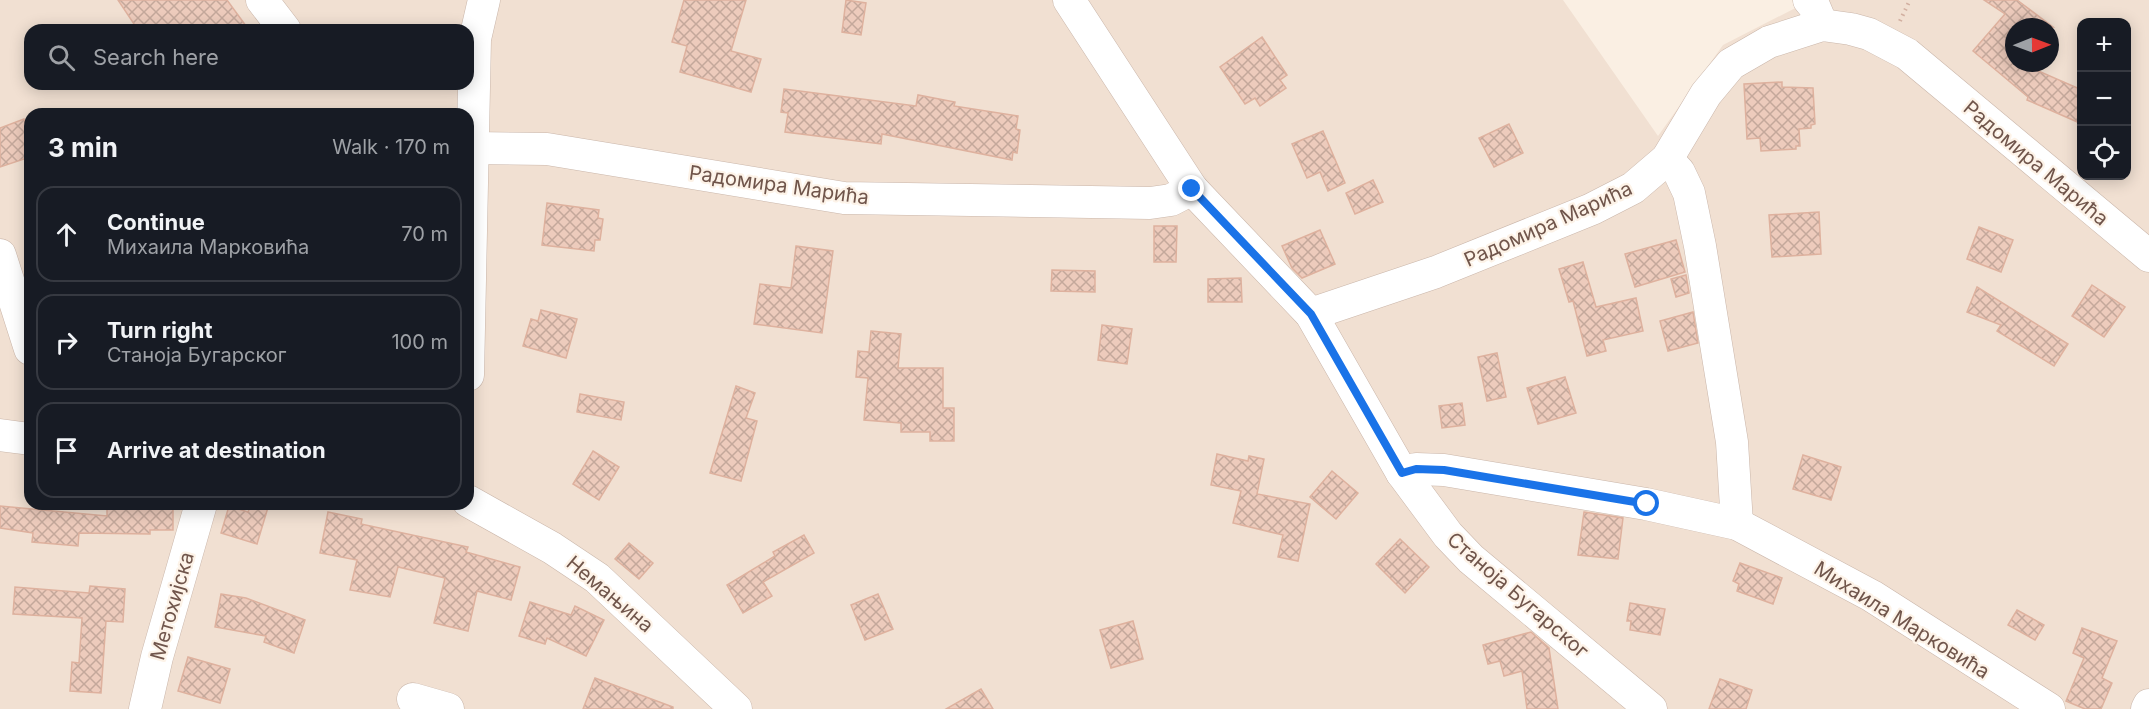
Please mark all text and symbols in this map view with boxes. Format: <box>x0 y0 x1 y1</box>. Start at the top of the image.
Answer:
north arrow <box>2005 18 2059 72</box>
map controls <box>2077 18 2131 180</box>
button: + <box>2077 18 2131 72</box>
search box <box>24 24 474 90</box>
icon: search <box>45 41 78 74</box>
text: Search here <box>93 44 219 70</box>
button: − <box>2077 72 2131 126</box>
street label: Радомира Марића <box>1959 95 2113 231</box>
button: locate <box>2077 126 2131 180</box>
text: 3 min <box>48 132 118 163</box>
text: Walk · 170 m <box>332 135 450 159</box>
street label: Радомира Марића <box>687 160 871 210</box>
route end <box>1178 175 1204 201</box>
street label: Радомира Марића <box>1460 176 1636 272</box>
text: Continue <box>107 209 205 235</box>
icon: ahead <box>50 218 83 251</box>
text: 70 m <box>401 222 448 246</box>
text: Михаила Марковића <box>107 235 309 259</box>
text: Turn right <box>107 317 213 343</box>
icon: right <box>50 326 83 359</box>
text: 100 m <box>391 330 448 354</box>
text: Станоја Бугарског <box>107 343 287 367</box>
icon: arrive <box>50 434 83 467</box>
text: Arrive at destination <box>107 437 326 463</box>
route start <box>1633 490 1659 516</box>
street label: Станоја Бугарског <box>1442 527 1594 663</box>
street label: Метохијска <box>145 549 199 663</box>
street label: Немањина <box>562 551 658 637</box>
street label: Михаила Марковића <box>1810 556 1994 684</box>

